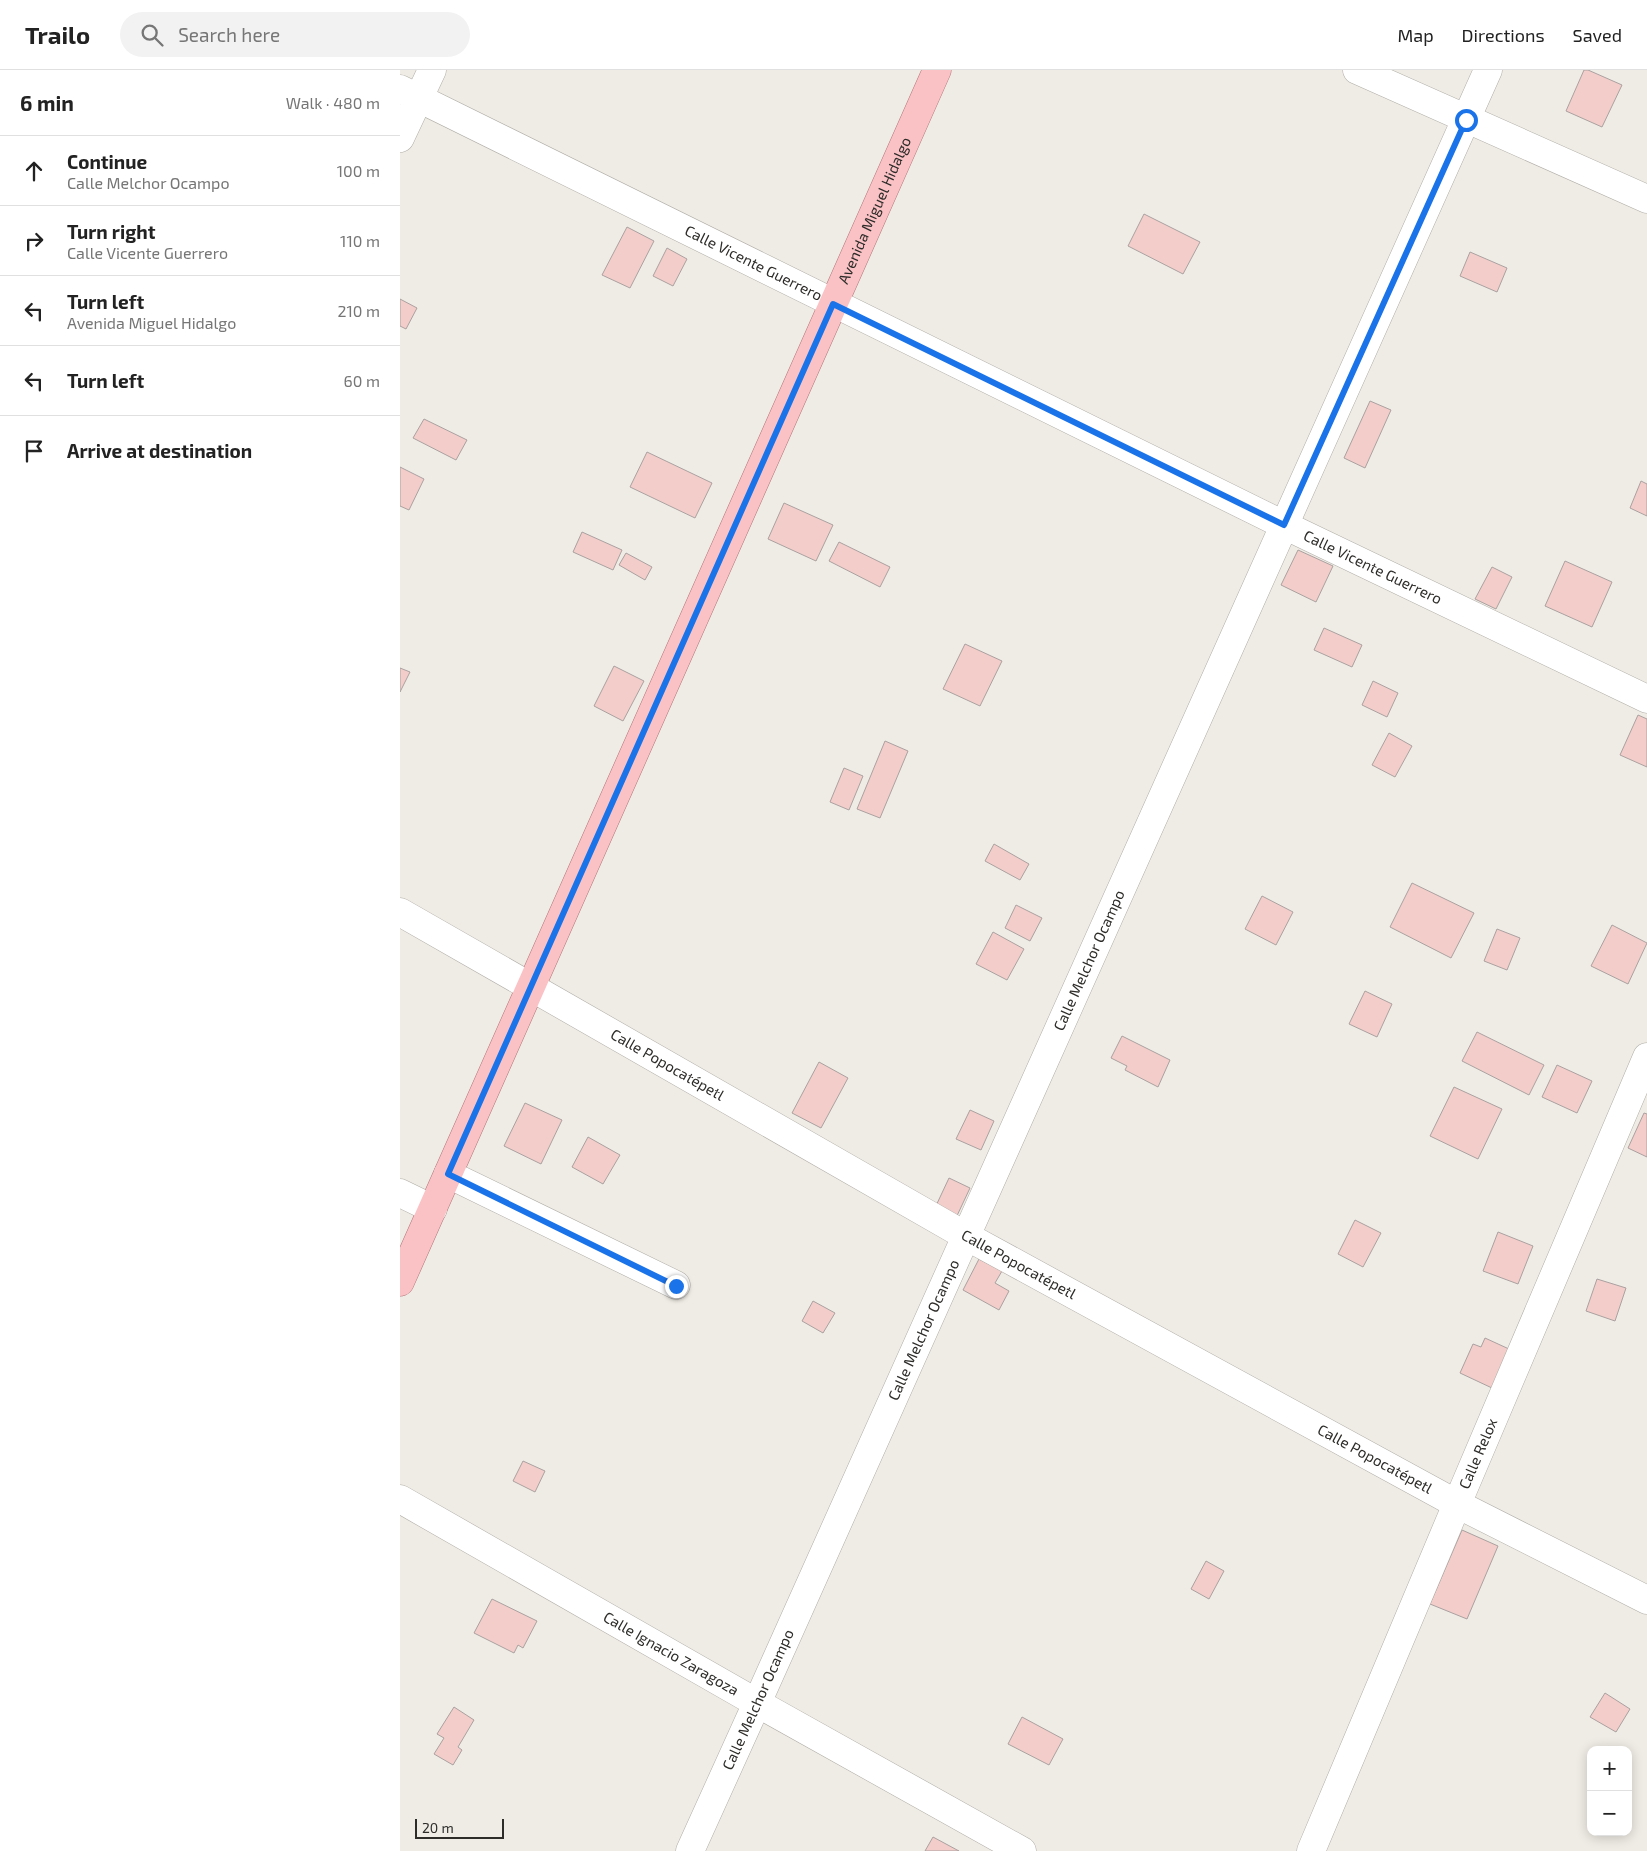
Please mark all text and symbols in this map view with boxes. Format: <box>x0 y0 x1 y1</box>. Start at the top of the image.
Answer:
search box <box>120 12 470 57</box>
text: Trailo <box>25 20 90 49</box>
icon: search <box>138 21 166 49</box>
text: Search here <box>178 23 280 46</box>
text: Map <box>1397 24 1434 46</box>
text: Directions <box>1462 24 1545 46</box>
text: Saved <box>1573 24 1622 46</box>
text: 6 min <box>20 90 74 115</box>
text: Walk · 480 m <box>286 93 380 112</box>
route start <box>1455 109 1478 132</box>
street label: Avenida Miguel Hidalgo <box>833 134 914 286</box>
text: Continue <box>67 150 147 173</box>
icon: ahead <box>20 157 48 185</box>
text: 100 m <box>337 161 380 180</box>
text: Calle Melchor Ocampo <box>67 173 229 192</box>
text: Turn right <box>67 220 155 243</box>
street label: Calle Vicente Guerrero <box>682 221 826 304</box>
icon: right <box>20 227 48 255</box>
text: 110 m <box>340 231 380 250</box>
text: Calle Vicente Guerrero <box>67 243 228 262</box>
text: Turn left <box>67 290 144 313</box>
icon: left <box>20 297 48 325</box>
text: 210 m <box>337 301 380 320</box>
text: Avenida Miguel Hidalgo <box>67 313 236 332</box>
icon: left <box>20 367 48 395</box>
text: Turn left <box>67 369 144 392</box>
text: 60 m <box>344 371 380 390</box>
icon: arrive <box>20 437 48 465</box>
text: Arrive at destination <box>67 439 252 462</box>
street label: Calle Vicente Guerrero <box>1301 526 1445 607</box>
street label: Calle Melchor Ocampo <box>1049 887 1128 1033</box>
street label: Calle Popocatépetl <box>608 1025 728 1104</box>
street label: Calle Popocatépetl <box>958 1225 1080 1303</box>
street label: Calle Melchor Ocampo <box>884 1256 962 1403</box>
route end <box>665 1275 688 1298</box>
street label: Calle Relox <box>1454 1415 1500 1492</box>
street label: Calle Popocatépetl <box>1315 1420 1436 1497</box>
street label: Calle Ignacio Zaragoza <box>600 1607 742 1699</box>
street label: Calle Melchor Ocampo <box>718 1626 797 1773</box>
map controls <box>1587 1746 1632 1836</box>
button: + <box>1587 1746 1632 1791</box>
button: − <box>1587 1791 1632 1836</box>
scale bar <box>415 1816 504 1839</box>
text: 20 m <box>422 1819 454 1836</box>

